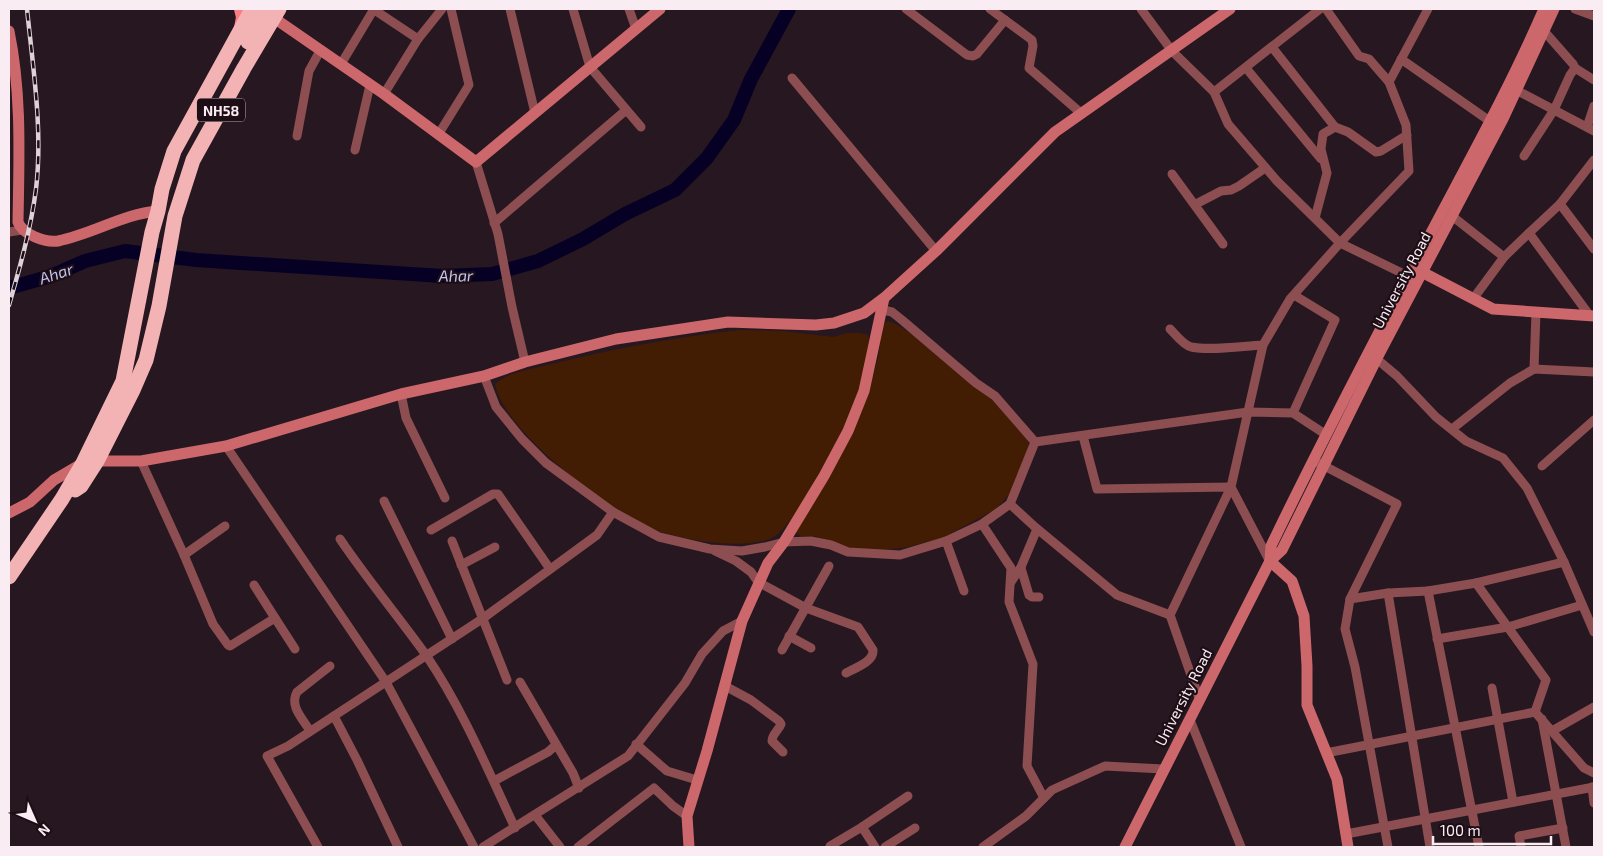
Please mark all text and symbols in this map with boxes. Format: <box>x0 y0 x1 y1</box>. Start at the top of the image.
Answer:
road number: NH58 <box>197 98 245 122</box>
street label: University Road <box>1368 229 1434 331</box>
water label: Ahar <box>36 258 76 288</box>
water label: Ahar <box>437 265 474 285</box>
street label: University Road <box>1151 645 1215 749</box>
north arrow <box>10 796 60 846</box>
scale bar <box>1433 814 1550 846</box>
text: N <box>35 821 54 840</box>
text: 100 m <box>1440 821 1481 839</box>

